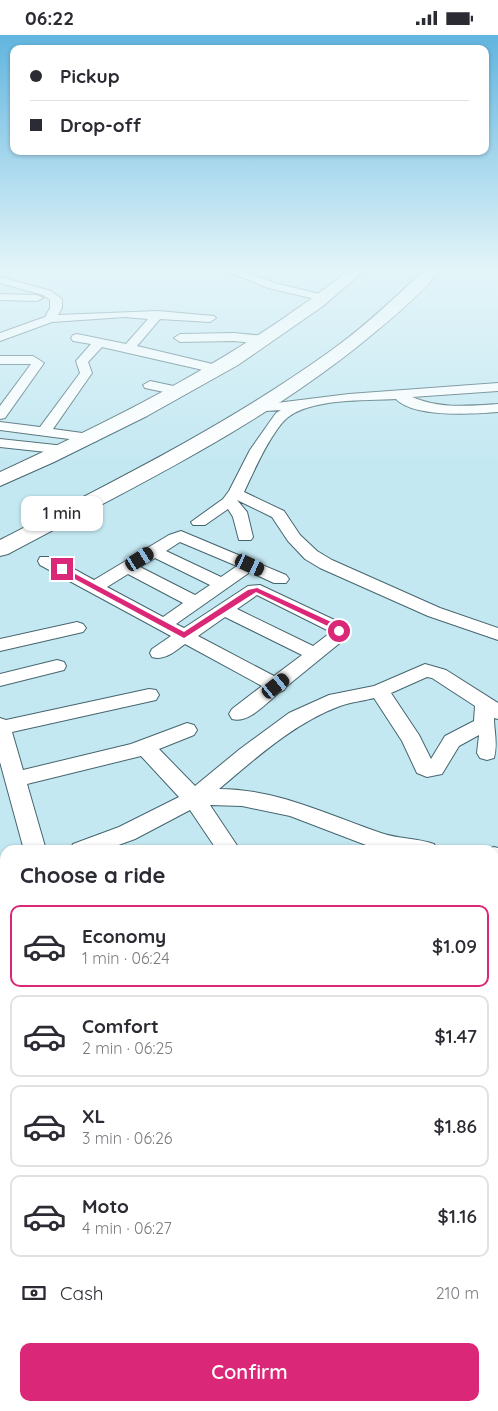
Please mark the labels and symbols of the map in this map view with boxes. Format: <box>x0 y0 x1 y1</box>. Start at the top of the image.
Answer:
callout: 1 min <box>21 497 103 531</box>
car <box>123 545 156 573</box>
car <box>233 552 266 578</box>
route end <box>51 558 73 580</box>
route start <box>328 620 350 642</box>
car <box>259 671 292 701</box>

